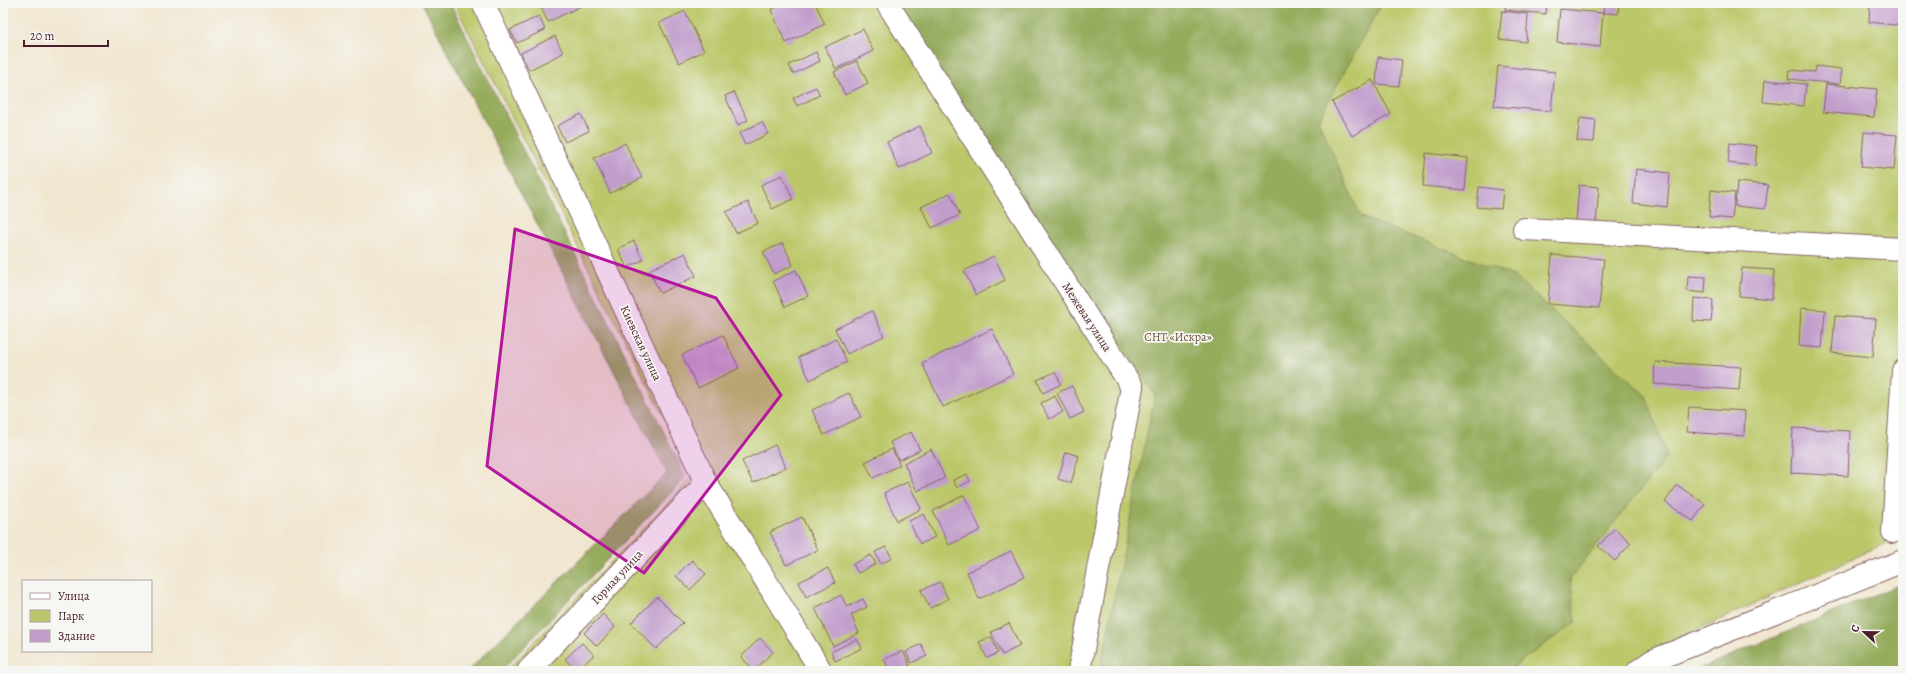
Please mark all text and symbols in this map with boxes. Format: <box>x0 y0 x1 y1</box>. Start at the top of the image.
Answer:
scale bar <box>24 22 108 48</box>
text: 20 m <box>30 28 54 44</box>
street label: Межевая улица <box>1059 279 1116 355</box>
street label: Киевская улица <box>617 303 666 384</box>
park label: СНТ «Искра» <box>1144 329 1212 345</box>
street label: Горная улица <box>588 546 647 608</box>
legend <box>22 580 152 652</box>
text: Улица <box>58 588 90 604</box>
text: Парк <box>58 608 84 624</box>
north arrow <box>1844 612 1884 652</box>
text: С <box>1847 622 1863 634</box>
text: Здание <box>58 628 95 644</box>

